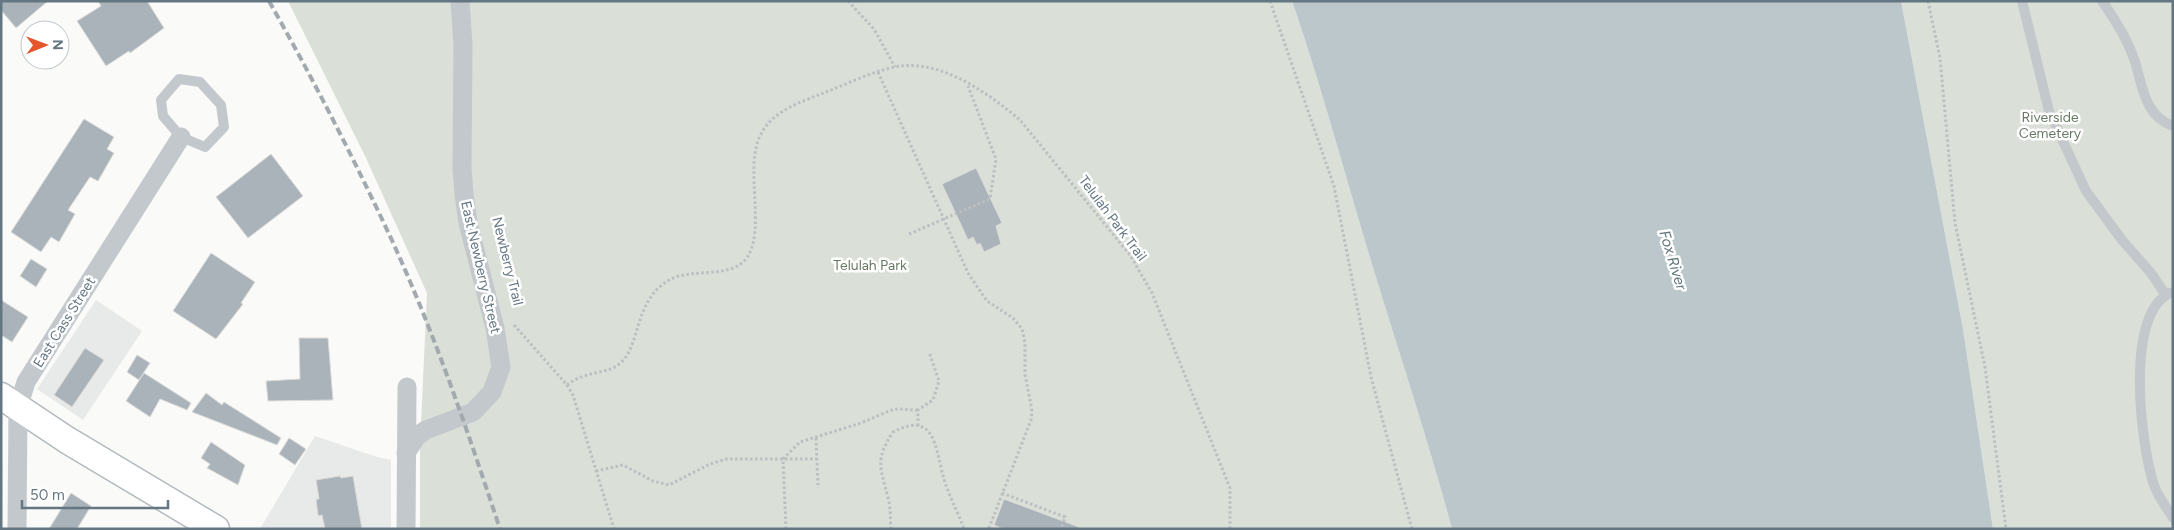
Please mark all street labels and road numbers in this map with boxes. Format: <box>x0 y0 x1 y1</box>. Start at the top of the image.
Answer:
street label: Telulah Park Trail <box>1075 172 1150 264</box>
street label: East Newberry Street <box>457 199 504 335</box>
street label: Newberry Trail <box>488 215 527 307</box>
street label: East Cass Street <box>30 274 99 371</box>

